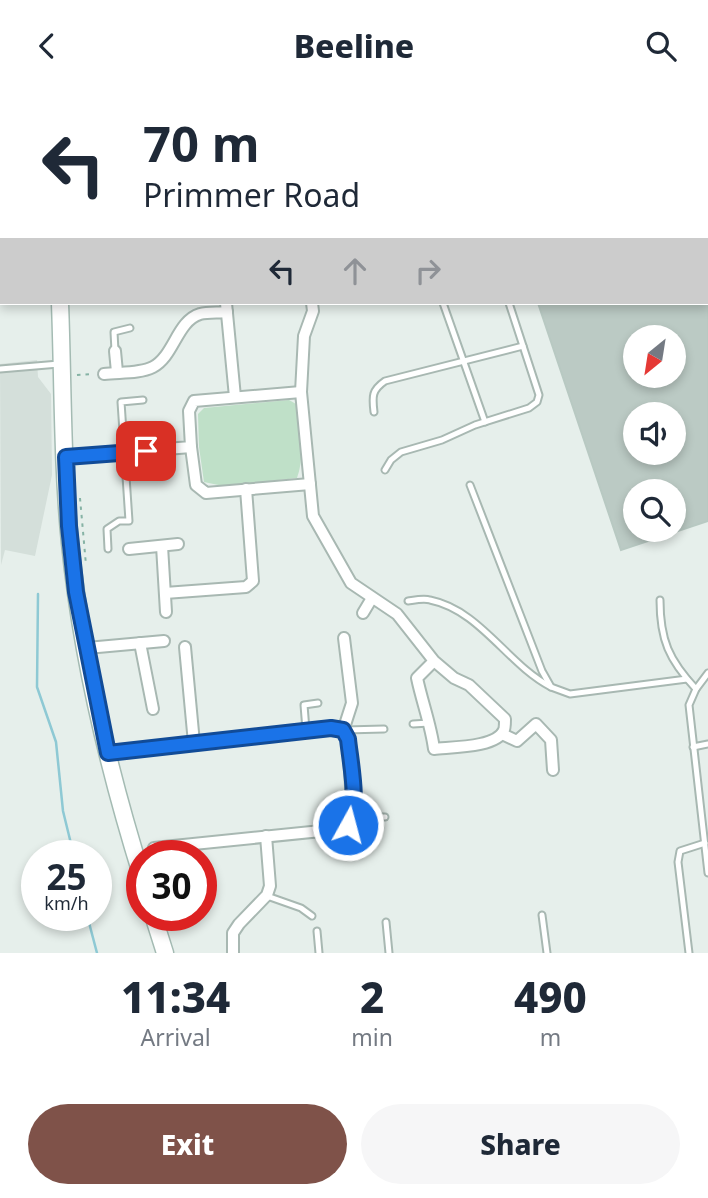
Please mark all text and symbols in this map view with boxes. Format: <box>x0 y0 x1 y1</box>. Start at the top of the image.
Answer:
text: Beeline <box>294 24 414 67</box>
icon: back <box>28 27 66 65</box>
icon: search <box>642 27 680 65</box>
text: 70 m <box>143 110 260 176</box>
icon: left <box>28 119 119 210</box>
text: Primmer Road <box>143 173 360 216</box>
icon: left <box>263 252 301 290</box>
icon: ahead <box>336 252 374 290</box>
icon: right <box>409 252 447 290</box>
north arrow <box>623 325 686 389</box>
map controls <box>623 325 686 542</box>
button: sound <box>623 402 686 465</box>
pin <box>116 421 176 481</box>
icon: arrive <box>127 432 165 470</box>
button: search <box>623 479 686 542</box>
position arrow <box>311 788 385 862</box>
speed limit sign: 30 <box>126 840 217 931</box>
text: 25 <box>46 853 87 900</box>
text: km/h <box>44 891 89 915</box>
text: 11:34 <box>121 968 230 1025</box>
text: 2 <box>360 968 384 1025</box>
text: 490 <box>514 968 587 1025</box>
text: Arrival <box>141 1021 211 1053</box>
text: min <box>351 1021 393 1053</box>
text: m <box>540 1021 561 1053</box>
button: Exit <box>28 1104 347 1184</box>
button: Share <box>361 1104 680 1184</box>

